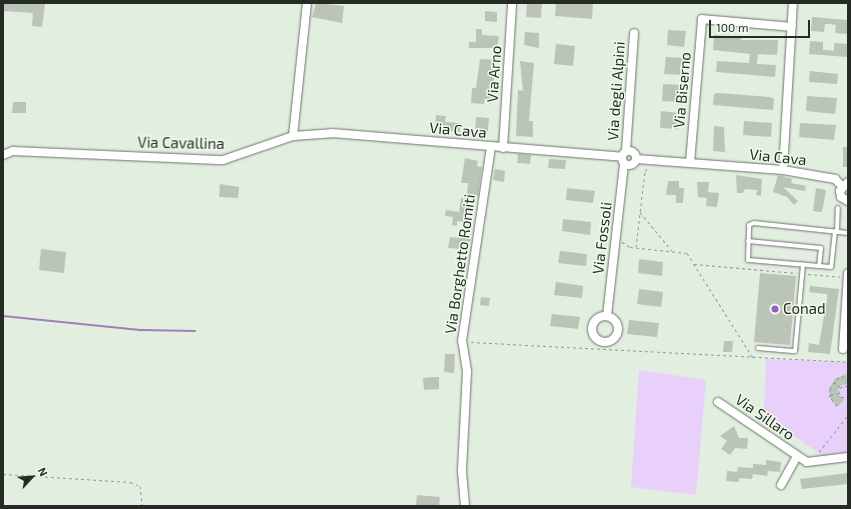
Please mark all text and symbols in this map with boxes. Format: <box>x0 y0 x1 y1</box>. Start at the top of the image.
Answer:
scale bar <box>711 12 812 38</box>
text: 100 m <box>716 20 748 34</box>
street label: Via degli Alpini <box>604 41 628 141</box>
street label: Via Arno <box>483 45 505 103</box>
street label: Via Biserno <box>670 51 694 129</box>
street label: Via Cava <box>429 119 487 141</box>
street label: Via Cavallina <box>137 133 225 153</box>
street label: Via Cava <box>749 145 807 169</box>
street label: Via Borghetto Romiti <box>441 193 479 335</box>
street label: Via Fossoli <box>589 201 615 275</box>
place label: Conad <box>783 300 826 318</box>
marker: Conad <box>770 304 780 314</box>
street label: Via Sillaro <box>732 390 798 444</box>
north arrow <box>12 457 52 497</box>
text: N <box>36 465 51 478</box>

